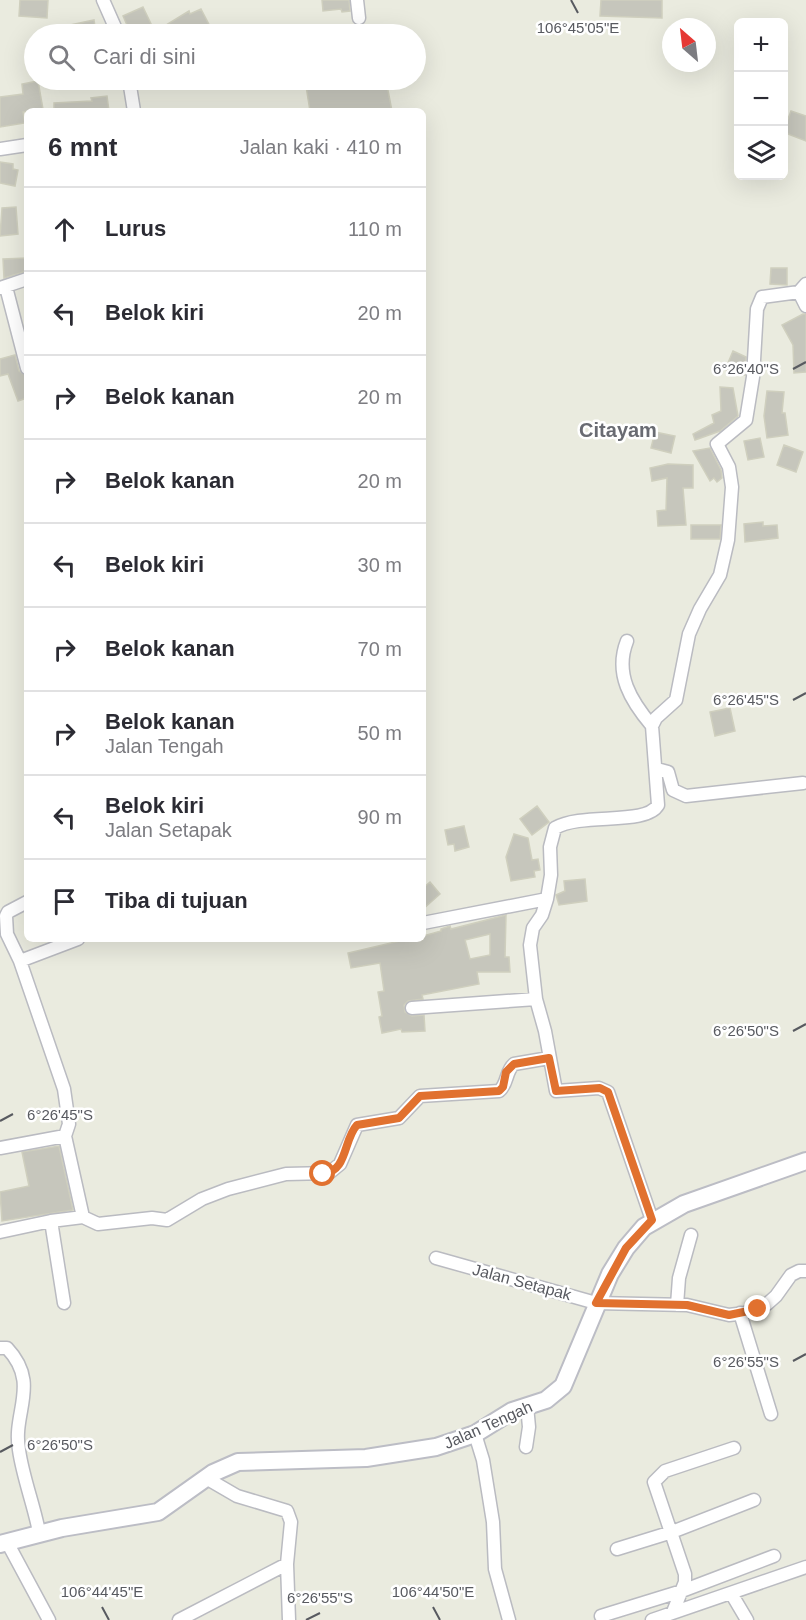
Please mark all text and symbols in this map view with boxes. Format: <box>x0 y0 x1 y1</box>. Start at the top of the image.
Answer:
north arrow <box>662 18 716 72</box>
map controls <box>734 18 788 180</box>
button: + <box>734 18 788 72</box>
text: 106°45'05"E <box>537 19 619 36</box>
search box <box>24 24 426 90</box>
icon: search <box>45 41 78 74</box>
text: Cari di sini <box>93 44 196 69</box>
button: − <box>734 72 788 126</box>
button: layers <box>734 126 788 180</box>
text: 6 mnt <box>48 132 117 162</box>
text: Jalan kaki · 410 m <box>240 136 402 158</box>
icon: ahead <box>48 213 81 246</box>
text: Lurus <box>105 216 166 241</box>
text: 110 m <box>348 218 402 240</box>
icon: left <box>48 297 81 330</box>
text: Belok kiri <box>105 300 204 325</box>
text: 20 m <box>358 302 402 324</box>
text: 6°26'40"S <box>713 360 779 377</box>
icon: right <box>48 381 81 414</box>
text: Belok kanan <box>105 384 235 409</box>
text: 20 m <box>358 386 402 408</box>
district label: Citayam <box>579 419 657 441</box>
icon: right <box>48 465 81 498</box>
text: Belok kanan <box>105 468 235 493</box>
text: 20 m <box>358 470 402 492</box>
icon: left <box>48 549 81 582</box>
text: Belok kiri <box>105 552 204 577</box>
text: 30 m <box>358 554 402 576</box>
icon: right <box>48 633 81 666</box>
text: Belok kanan <box>105 636 235 661</box>
text: 70 m <box>358 638 402 660</box>
text: 6°26'45"S <box>713 691 779 708</box>
text: Belok kanan <box>105 709 235 734</box>
icon: right <box>48 717 81 750</box>
text: 50 m <box>358 722 402 744</box>
text: Jalan Tengah <box>105 735 224 757</box>
text: Belok kiri <box>105 793 204 818</box>
icon: left <box>48 801 81 834</box>
text: 90 m <box>358 806 402 828</box>
text: Jalan Setapak <box>105 819 232 841</box>
icon: arrive <box>48 885 81 918</box>
text: Tiba di tujuan <box>105 888 248 913</box>
text: 6°26'50"S <box>713 1022 779 1039</box>
text: 6°26'45"S <box>27 1106 93 1123</box>
route start <box>309 1160 335 1186</box>
street label: Jalan Setapak <box>471 1261 574 1304</box>
route end <box>744 1295 770 1321</box>
text: 6°26'55"S <box>713 1353 779 1370</box>
street label: Jalan Tengah <box>441 1398 535 1452</box>
text: 6°26'50"S <box>27 1436 93 1453</box>
text: 106°44'45"E <box>61 1583 143 1600</box>
text: 106°44'50"E <box>392 1583 474 1600</box>
text: 6°26'55"S <box>287 1589 353 1606</box>

